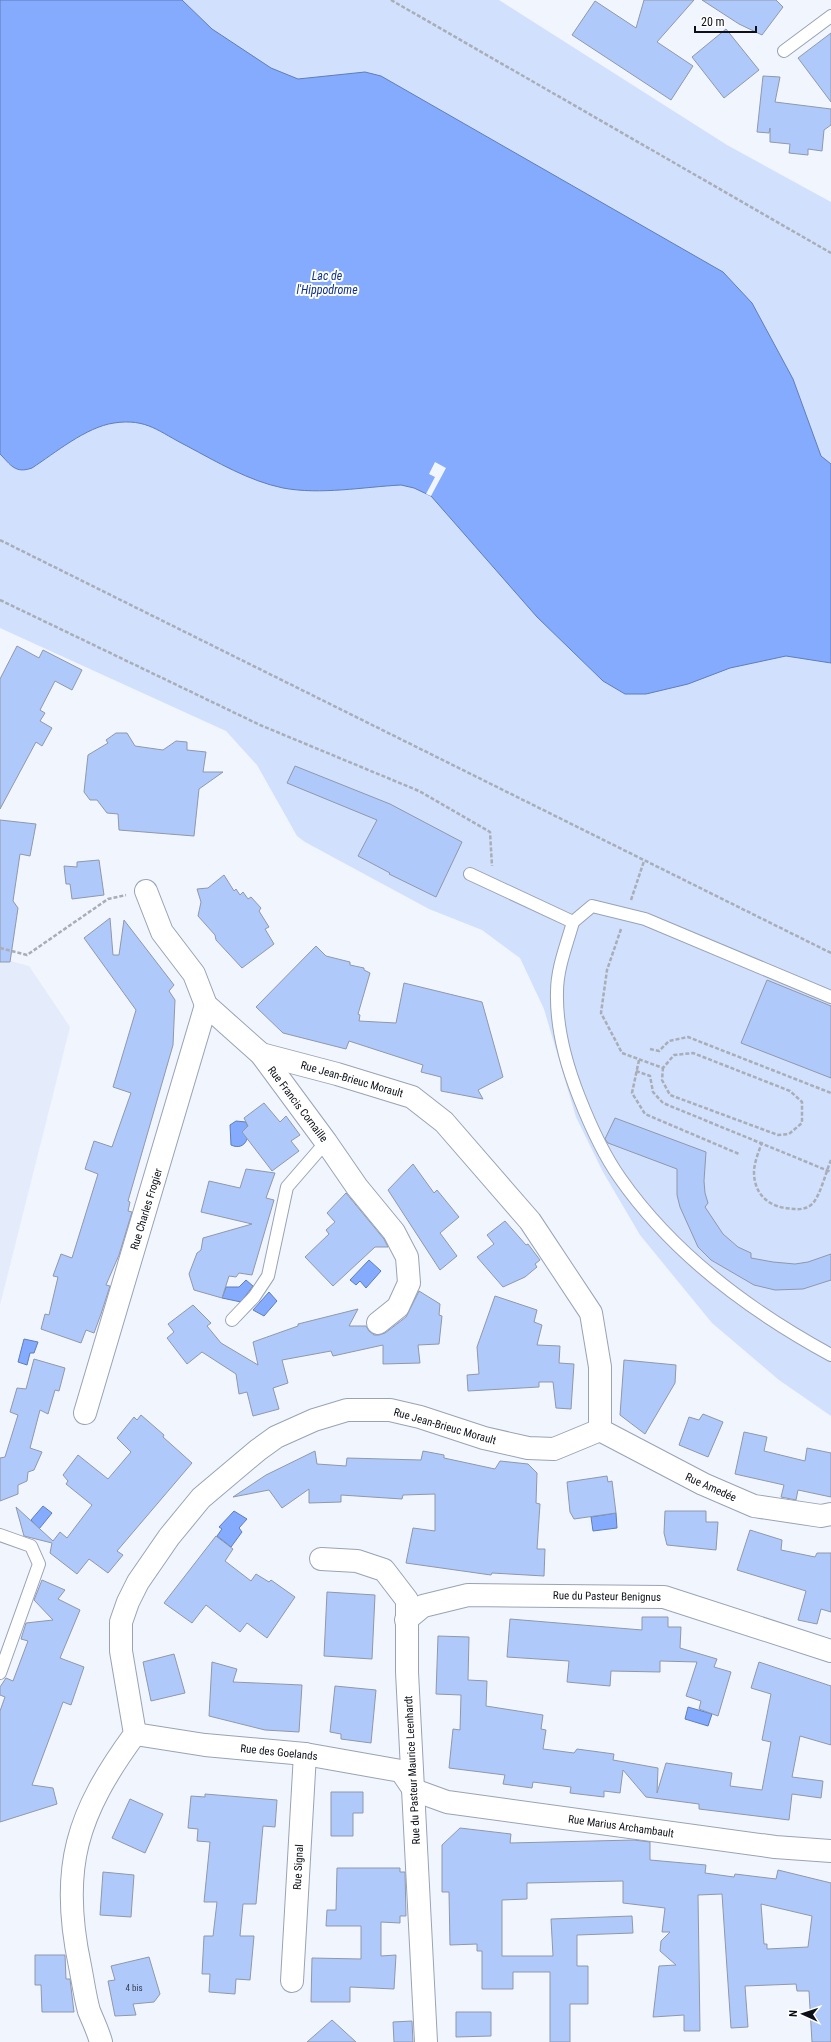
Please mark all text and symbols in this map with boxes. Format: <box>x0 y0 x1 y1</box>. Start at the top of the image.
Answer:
scale bar <box>695 8 756 34</box>
text: 20 m <box>701 15 725 29</box>
water label: Lac de l'Hippodrome <box>296 269 358 297</box>
street label: Rue Jean-Brieuc Morault <box>299 1059 405 1100</box>
street label: Rue Francis Cornaille <box>265 1064 330 1145</box>
street label: Rue Charles Frogier <box>128 1166 165 1252</box>
street label: Rue Jean-Brieuc Morault <box>392 1406 498 1447</box>
street label: Rue Amedée <box>683 1470 738 1504</box>
street label: Rue du Pasteur Benignus <box>553 1589 661 1604</box>
street label: Rue du Pasteur Maurice Leenhardt <box>402 1695 423 1845</box>
street label: Rue des Goelands <box>240 1742 318 1763</box>
street label: Rue Marius Archambault <box>567 1813 675 1840</box>
street label: Rue Signal <box>291 1844 306 1890</box>
house number: 4 bis <box>125 1983 143 1993</box>
north arrow <box>783 1994 823 2034</box>
text: N <box>787 2010 800 2017</box>

